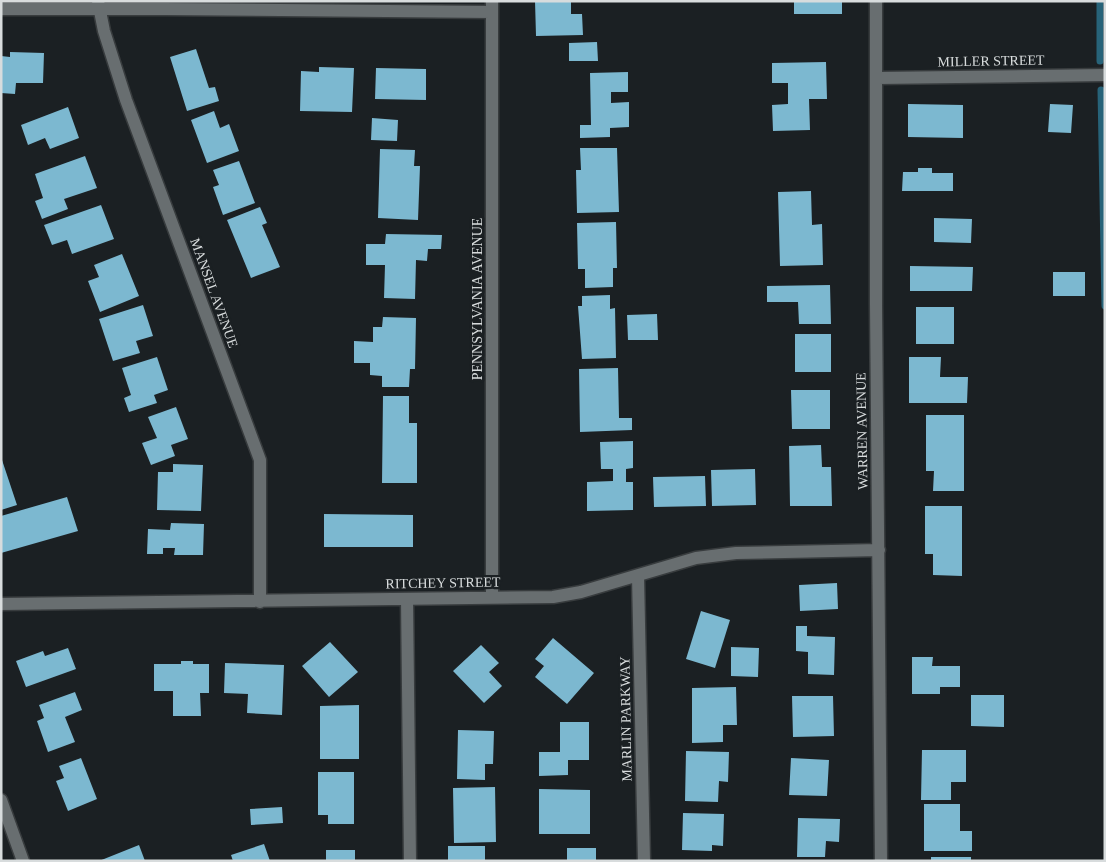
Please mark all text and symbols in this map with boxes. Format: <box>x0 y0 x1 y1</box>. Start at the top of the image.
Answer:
street label: MILLER STREET <box>937 53 1045 69</box>
street label: PENNSYLVANIA AVENUE <box>470 218 485 380</box>
street label: MANSEL AVENUE <box>187 236 241 350</box>
street label: WARREN AVENUE <box>853 372 871 490</box>
street label: RITCHEY STREET <box>385 574 501 592</box>
street label: MARLIN PARKWAY <box>617 656 635 782</box>

